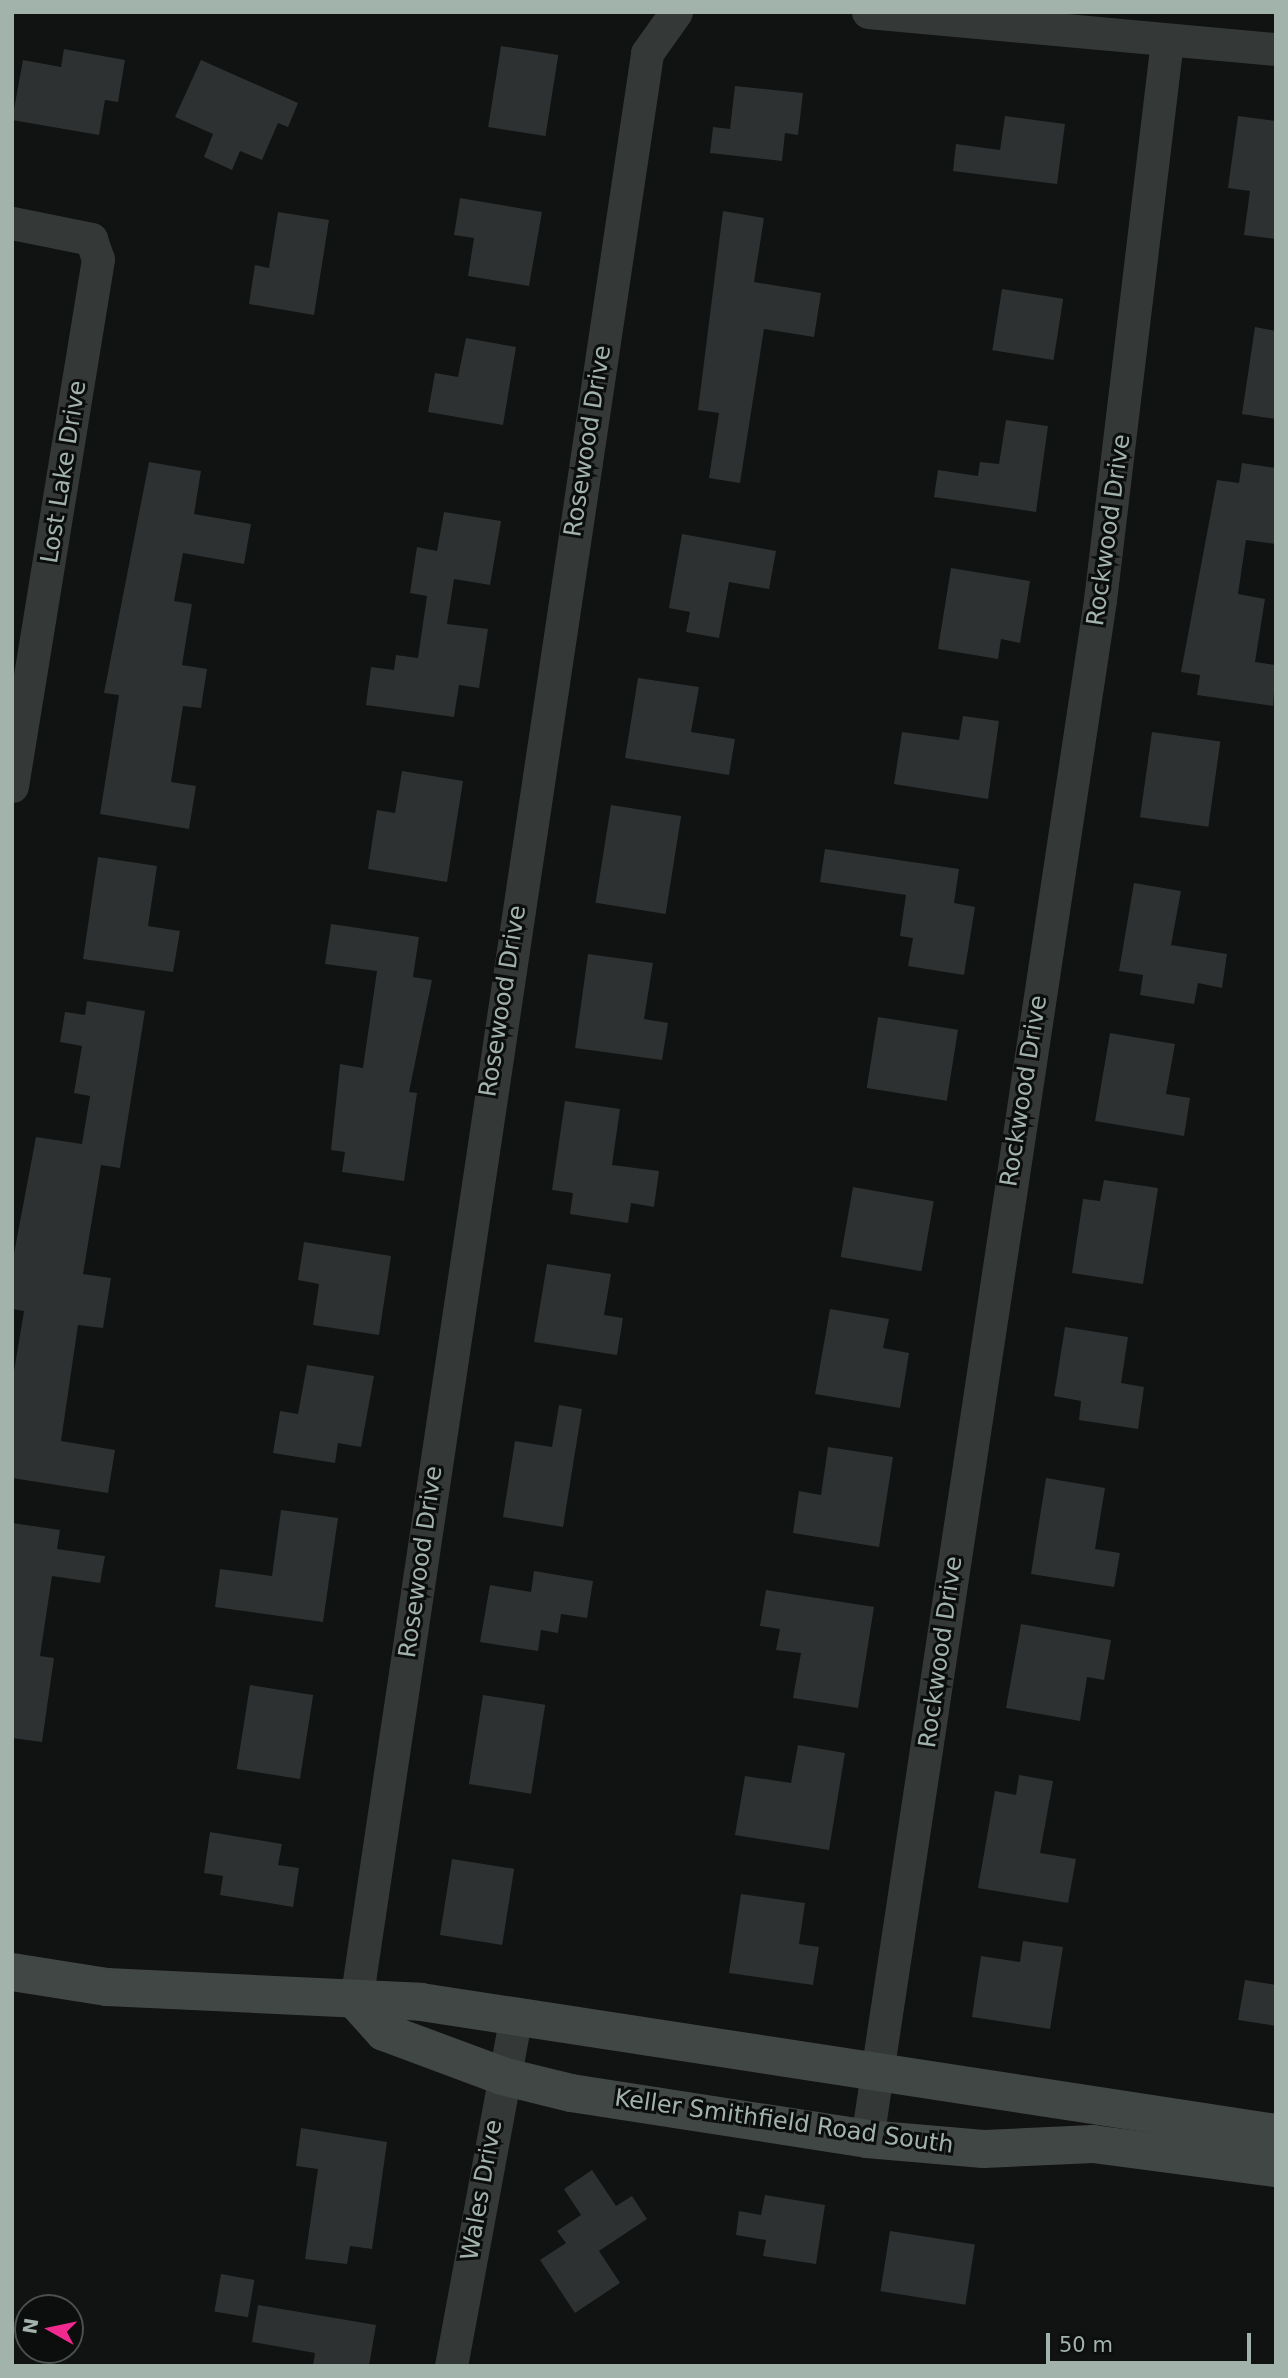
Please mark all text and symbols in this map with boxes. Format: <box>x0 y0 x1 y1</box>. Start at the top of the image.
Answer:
street label: Rosewood Drive <box>559 343 617 539</box>
street label: Lost Lake Drive <box>35 379 93 565</box>
street label: Rockwood Drive <box>1081 432 1137 628</box>
street label: Rosewood Drive <box>474 903 532 1099</box>
street label: Rockwood Drive <box>995 993 1053 1189</box>
street label: Rosewood Drive <box>393 1464 449 1660</box>
street label: Rockwood Drive <box>913 1554 969 1750</box>
street label: Keller Smithfield Road South <box>613 2084 955 2160</box>
street label: Wales Drive <box>455 2117 509 2263</box>
north arrow <box>14 2294 84 2364</box>
text: N <box>18 2316 42 2336</box>
scale bar <box>1050 2318 1255 2362</box>
text: 50 m <box>1059 2333 1113 2357</box>

